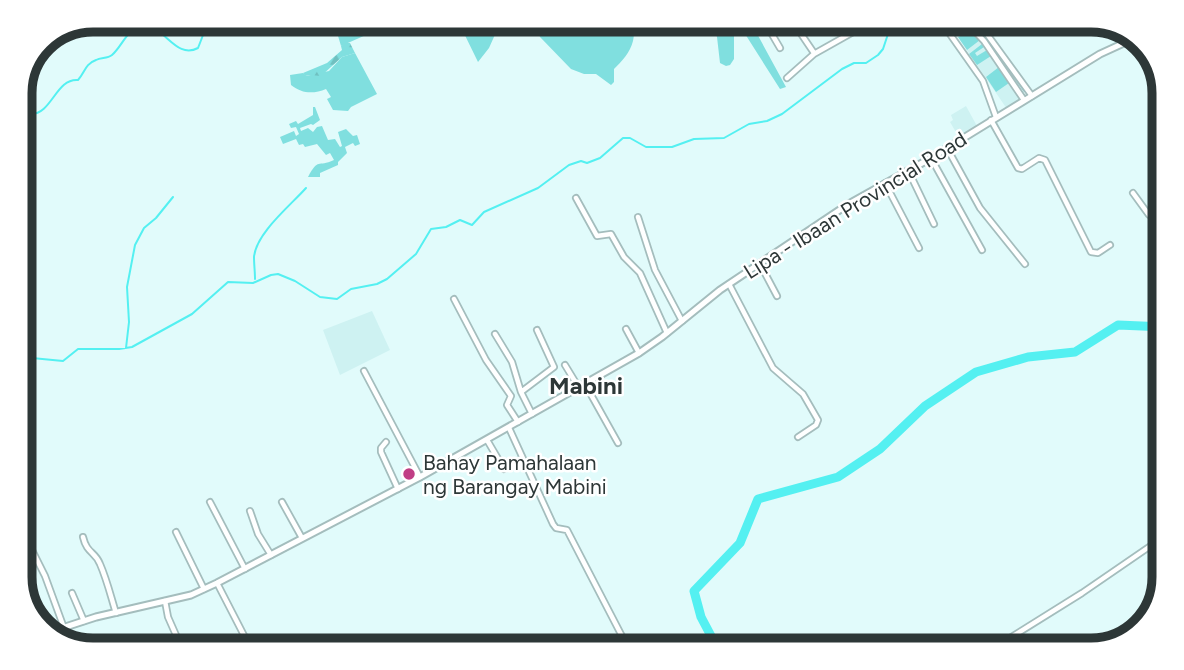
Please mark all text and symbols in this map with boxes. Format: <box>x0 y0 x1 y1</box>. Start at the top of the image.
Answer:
street label: Lipa - Ibaan Provincial Road <box>739 126 971 284</box>
district label: Mabini <box>549 371 623 400</box>
place label: Bahay Pamahalaan ng Barangay Mabini <box>423 450 607 499</box>
marker: Bahay Pamahalaan ng Barangay Mabini <box>401 466 417 482</box>

